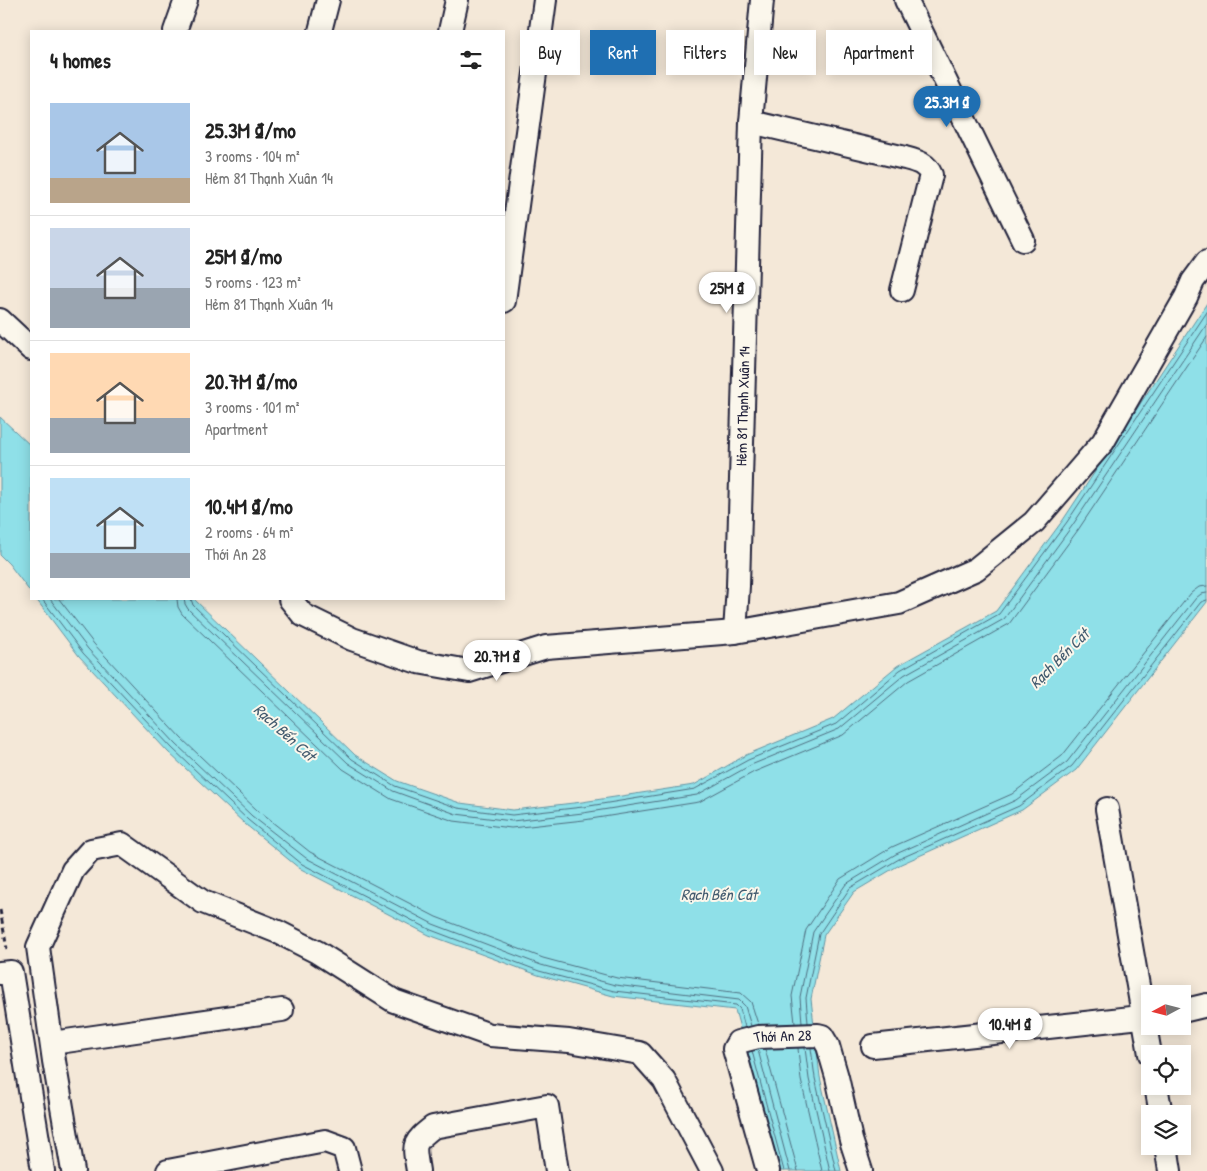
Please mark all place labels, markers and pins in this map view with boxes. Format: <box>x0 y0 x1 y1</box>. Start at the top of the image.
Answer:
pin: 25.3M ₫ <box>901 86 993 128</box>
pin: 25M ₫ <box>692 272 762 314</box>
pin: 20.7M ₫ <box>451 640 543 682</box>
pin: 10.4M ₫ <box>964 1008 1056 1050</box>

